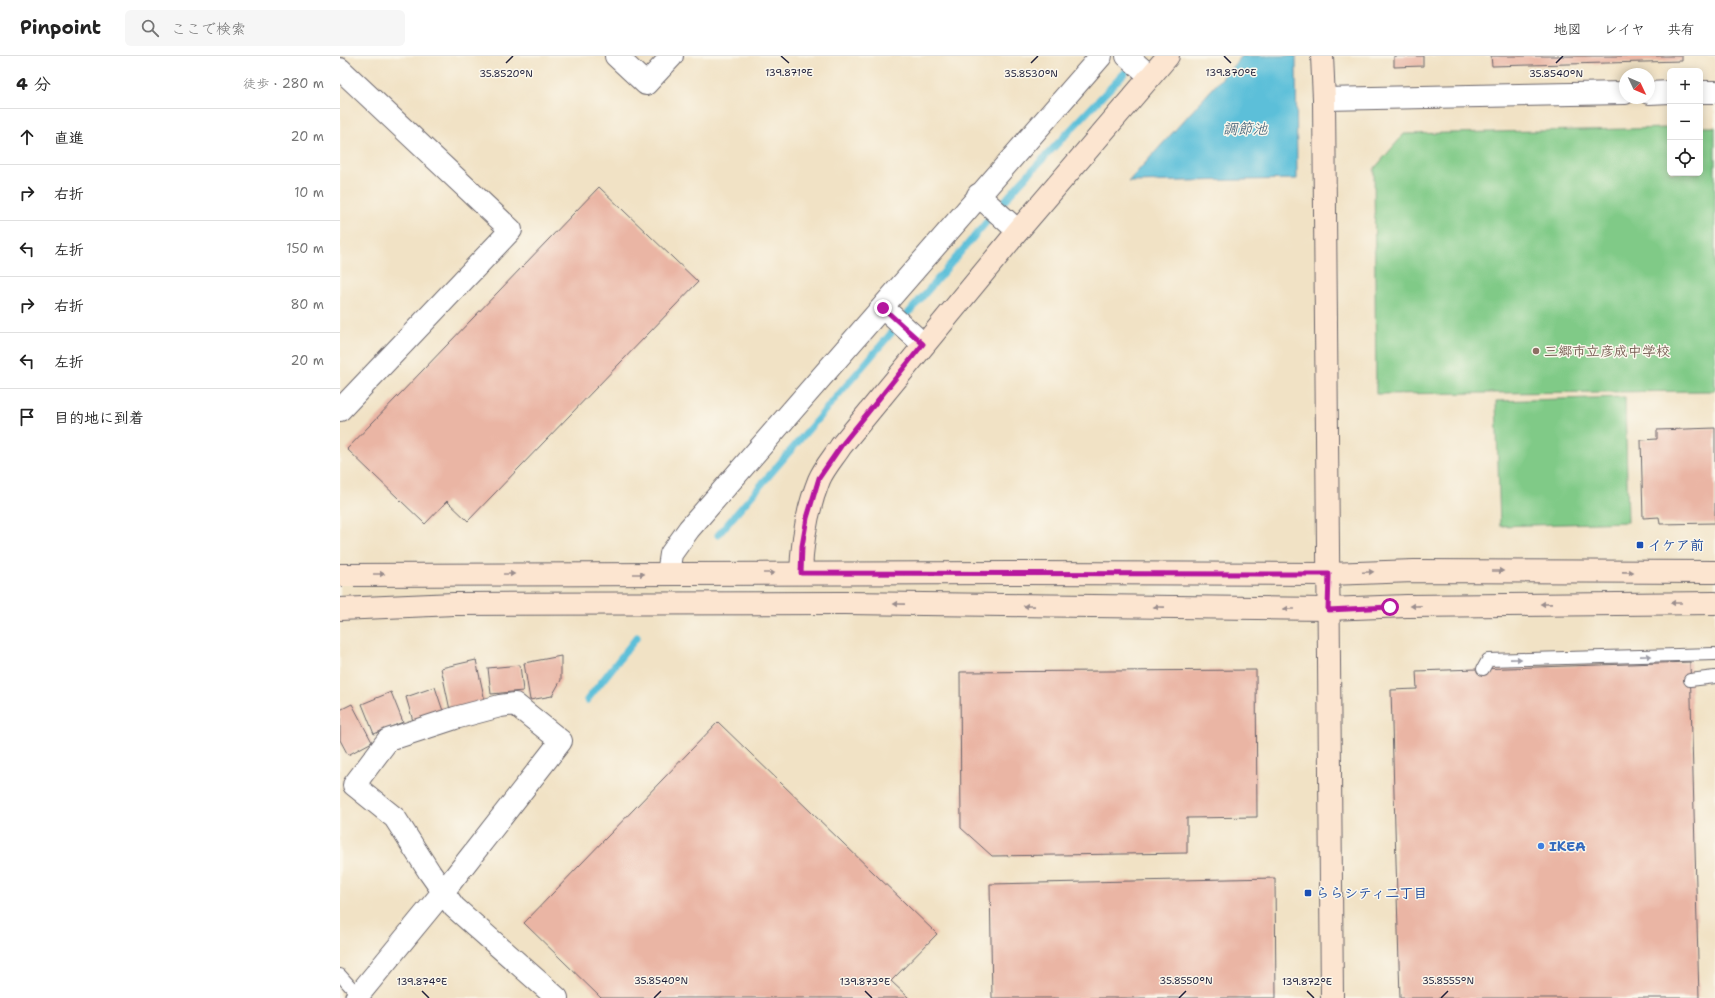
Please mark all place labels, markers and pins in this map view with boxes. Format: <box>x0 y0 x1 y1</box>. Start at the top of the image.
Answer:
place label: 三郷市立彦成中学校 <box>1544 342 1670 360</box>
marker: 三郷市立彦成中学校 <box>1531 346 1541 356</box>
place label: イケア前 <box>1648 536 1704 554</box>
marker: イケア前 <box>1635 540 1645 550</box>
place label: IKEA <box>1549 837 1586 855</box>
marker: IKEA <box>1536 841 1546 851</box>
place label: ららシティ二丁目 <box>1316 884 1427 902</box>
marker: ららシティ二丁目 <box>1303 888 1313 898</box>

